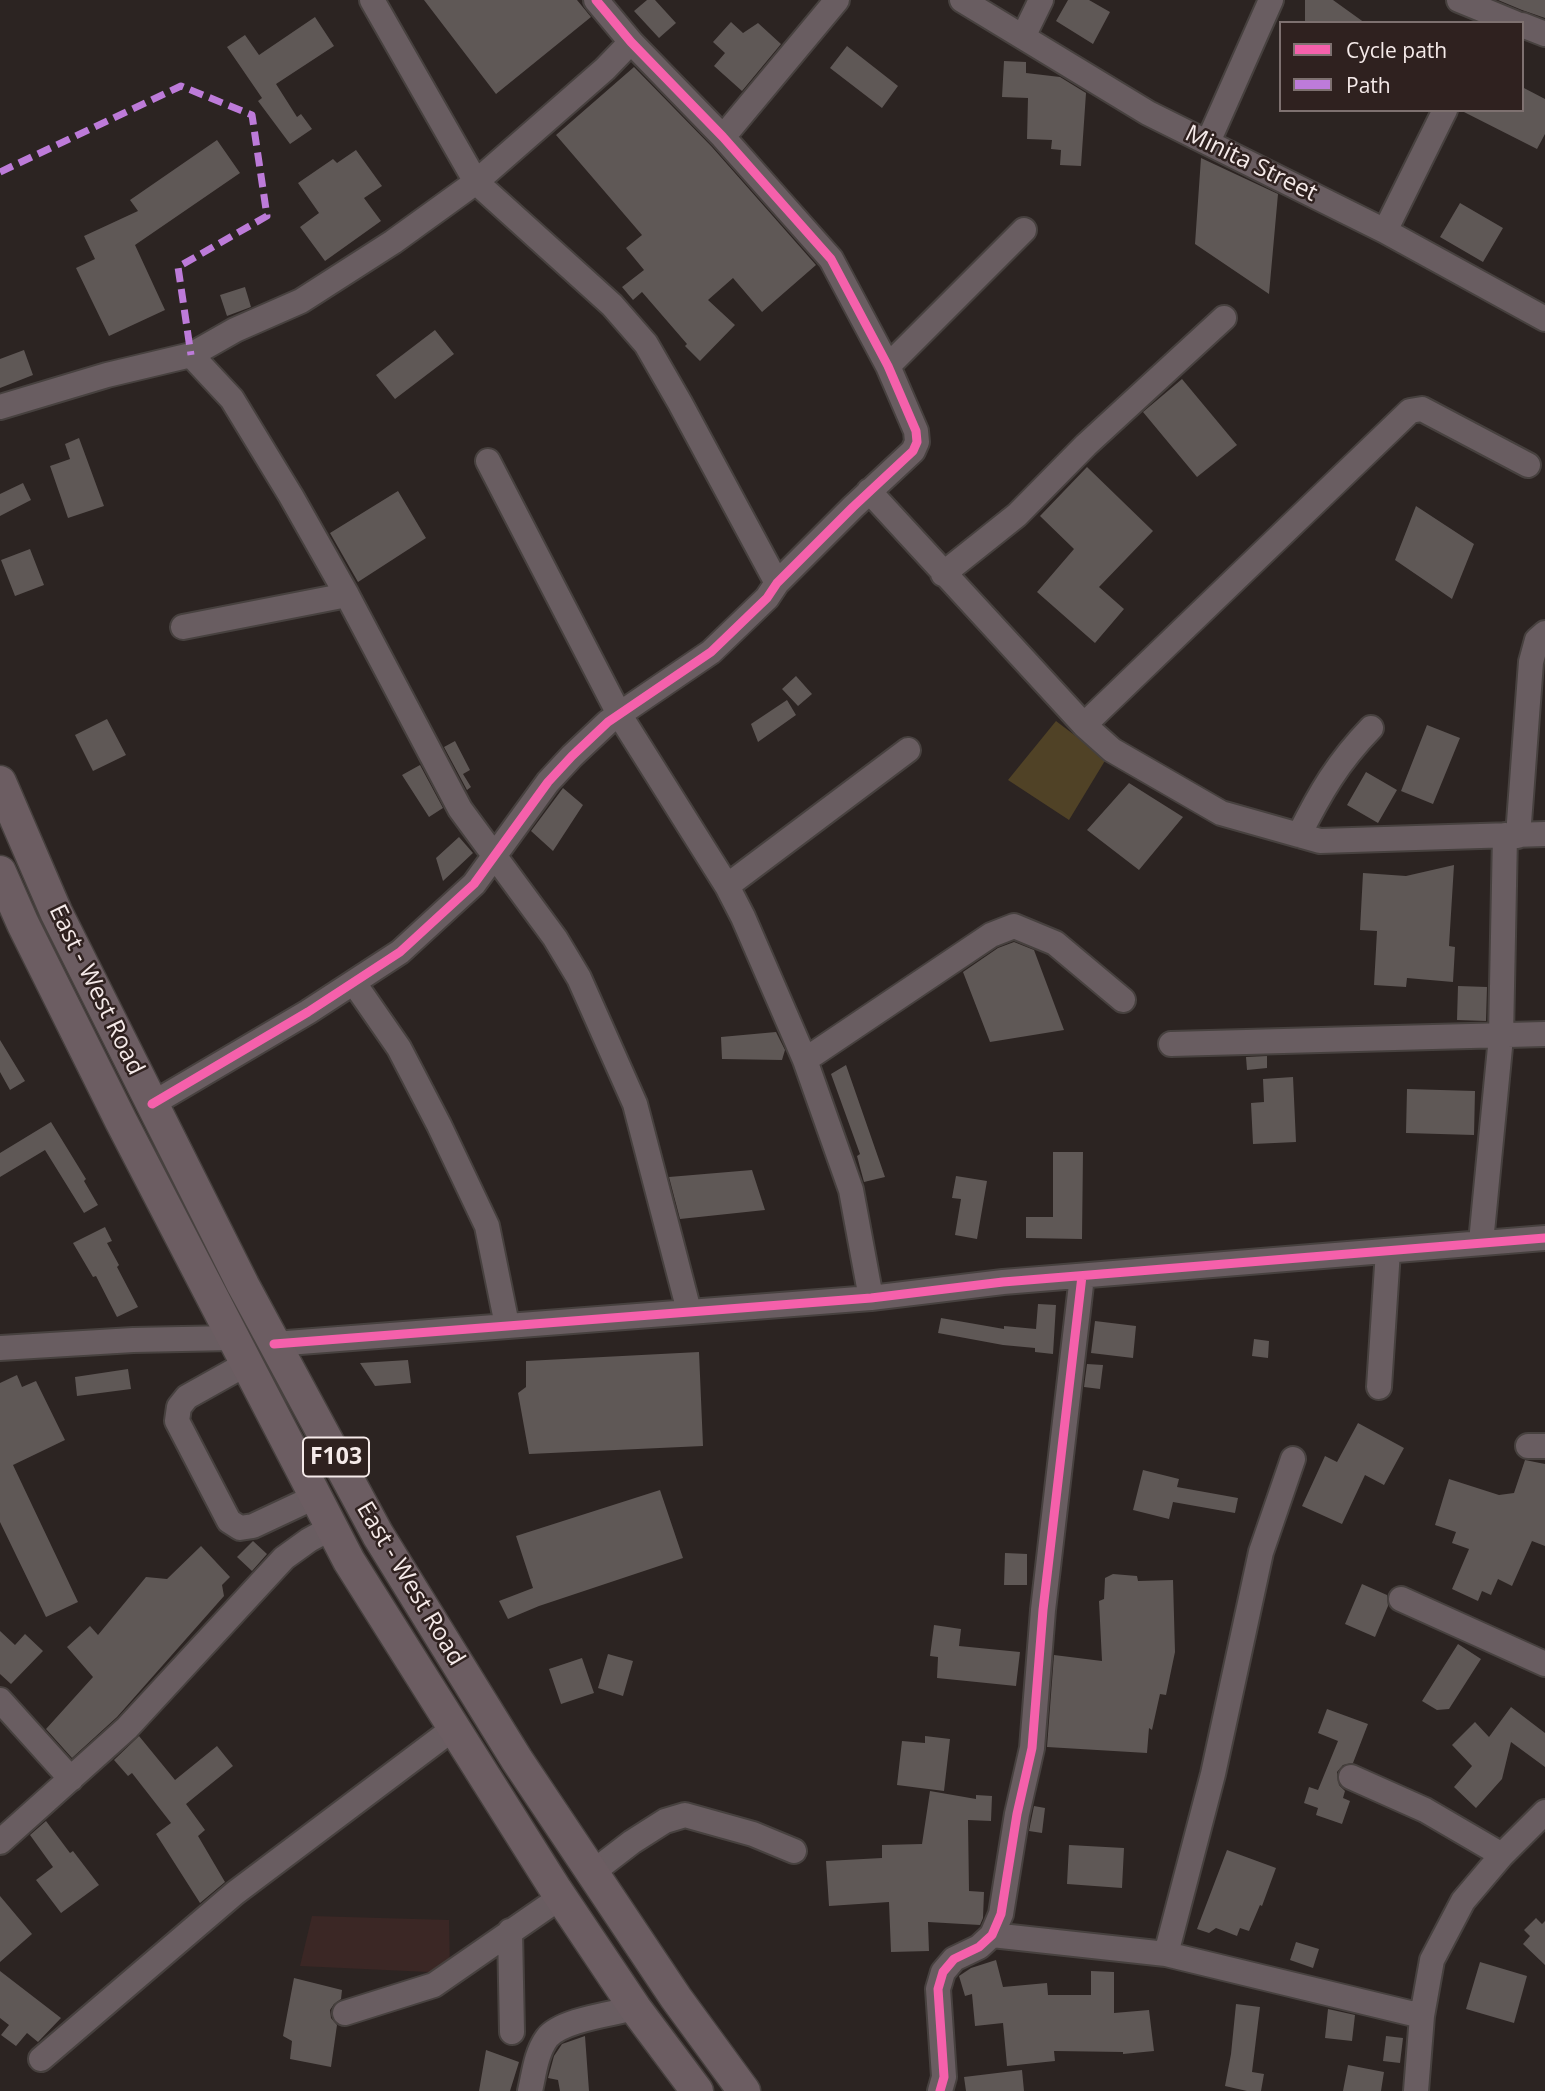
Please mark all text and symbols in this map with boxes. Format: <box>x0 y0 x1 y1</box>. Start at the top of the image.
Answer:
legend <box>1279 21 1524 112</box>
text: Cycle path <box>1346 36 1447 64</box>
text: Path <box>1346 71 1391 99</box>
street label: Minita Street <box>1180 120 1322 208</box>
street label: East - West Road <box>42 900 150 1080</box>
road number: F103 <box>303 1438 369 1476</box>
street label: East - West Road <box>350 1497 470 1671</box>

